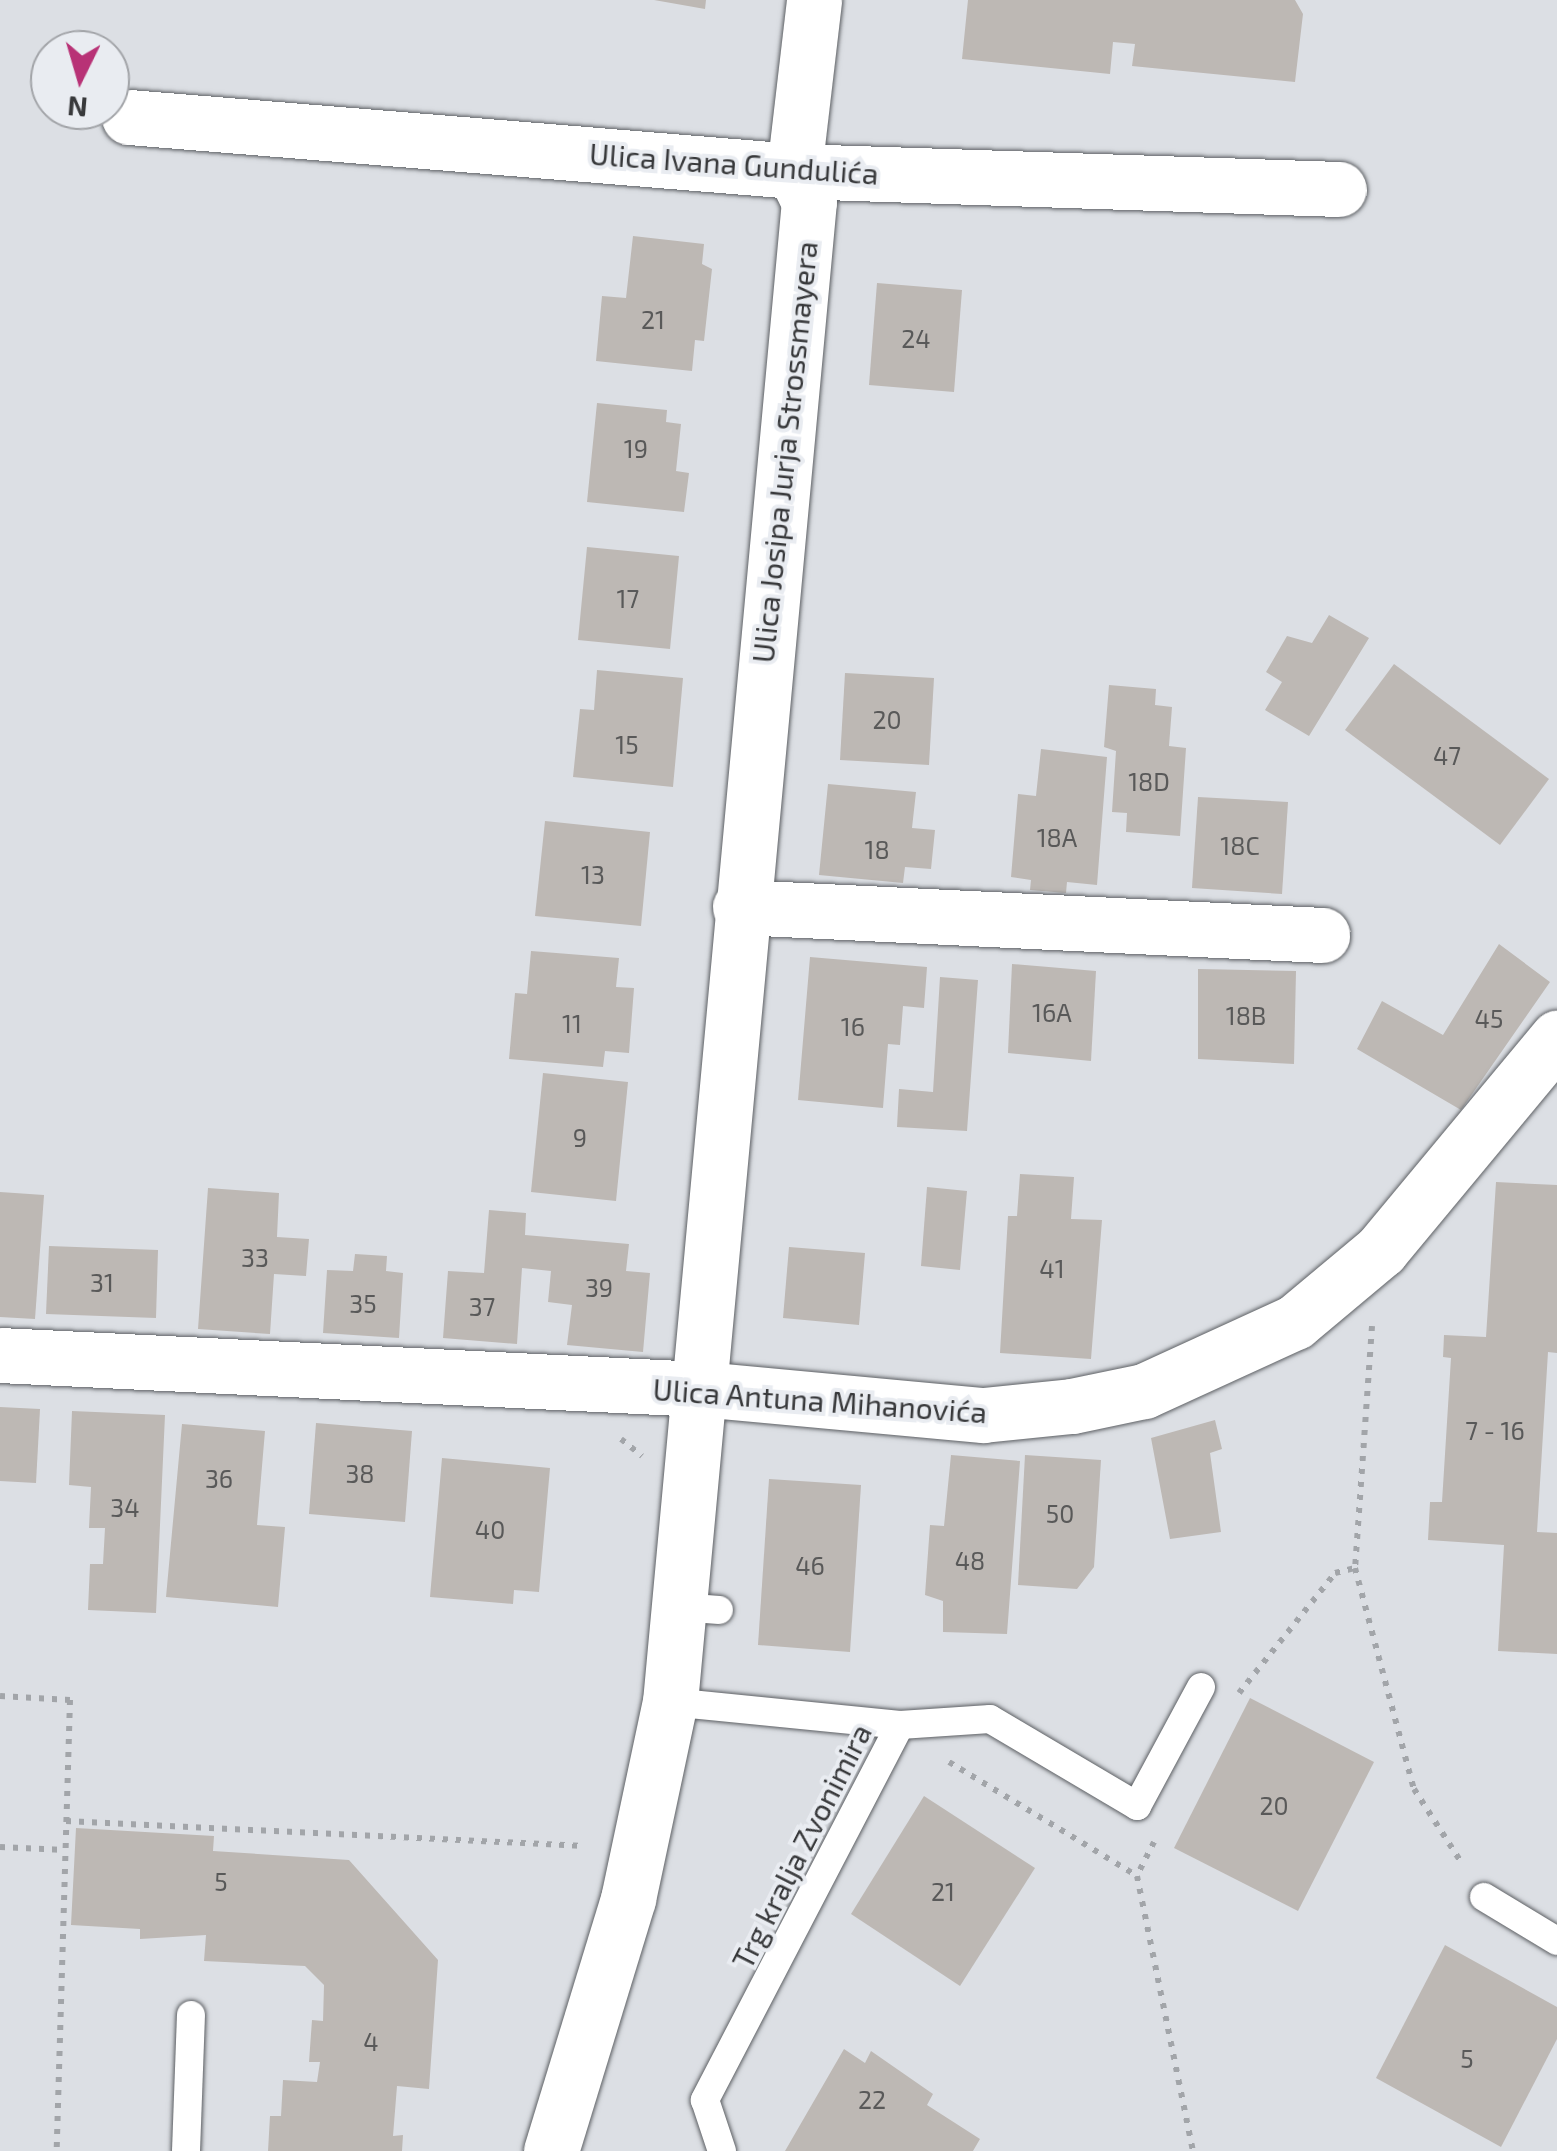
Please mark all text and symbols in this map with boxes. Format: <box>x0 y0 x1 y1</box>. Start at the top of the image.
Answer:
north arrow <box>30 30 130 130</box>
text: N <box>66 90 89 126</box>
street label: Ulica Ivana Gundulića <box>588 135 880 191</box>
street label: Ulica Josipa Jurja Strossmayera <box>744 239 824 665</box>
house number: 21 <box>641 304 665 334</box>
house number: 24 <box>901 323 931 353</box>
house number: 19 <box>624 433 648 463</box>
house number: 17 <box>617 583 639 613</box>
house number: 20 <box>872 704 902 734</box>
house number: 15 <box>615 729 639 759</box>
house number: 47 <box>1433 740 1461 770</box>
house number: 18D <box>1128 766 1170 796</box>
house number: 18A <box>1037 822 1077 852</box>
house number: 18C <box>1220 830 1260 860</box>
house number: 18 <box>864 834 890 864</box>
house number: 13 <box>581 859 605 889</box>
house number: 16A <box>1032 997 1072 1027</box>
house number: 18B <box>1226 1000 1266 1030</box>
house number: 45 <box>1475 1003 1503 1033</box>
house number: 11 <box>562 1008 582 1038</box>
house number: 16 <box>841 1011 865 1041</box>
house number: 9 <box>573 1122 587 1152</box>
house number: 33 <box>241 1242 269 1272</box>
house number: 41 <box>1039 1253 1065 1283</box>
house number: 31 <box>90 1267 114 1297</box>
house number: 39 <box>585 1272 613 1302</box>
house number: 35 <box>349 1288 377 1318</box>
house number: 37 <box>469 1291 495 1321</box>
street label: Ulica Antuna Mihanovića <box>651 1370 989 1430</box>
house number: 7 - 16 <box>1465 1415 1525 1445</box>
house number: 38 <box>345 1458 375 1488</box>
house number: 36 <box>205 1463 233 1493</box>
house number: 34 <box>110 1492 140 1522</box>
house number: 50 <box>1046 1498 1074 1528</box>
house number: 40 <box>475 1514 505 1544</box>
house number: 48 <box>955 1545 985 1575</box>
house number: 46 <box>795 1550 825 1580</box>
street label: Trg kralja Zvonimira <box>724 1718 878 1974</box>
house number: 20 <box>1259 1790 1289 1820</box>
house number: 5 <box>214 1866 228 1896</box>
house number: 21 <box>931 1876 955 1906</box>
house number: 4 <box>363 2026 379 2056</box>
house number: 5 <box>1460 2043 1474 2073</box>
house number: 22 <box>858 2084 886 2114</box>

